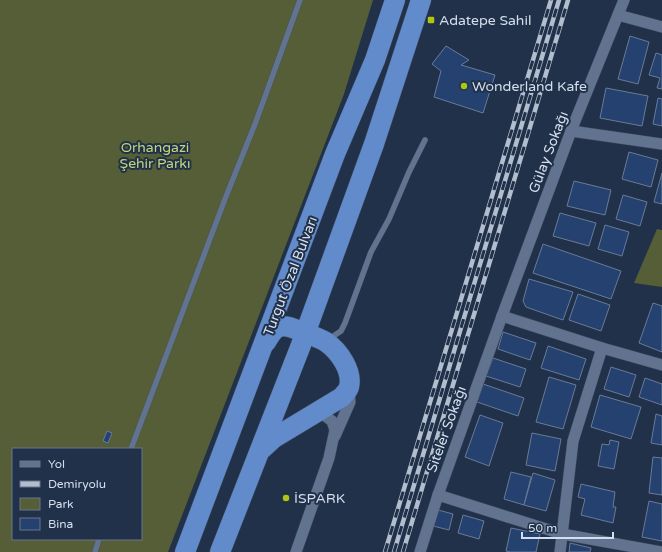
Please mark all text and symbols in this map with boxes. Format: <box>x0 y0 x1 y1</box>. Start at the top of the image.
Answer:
place label: Adatepe Sahil <box>439 12 531 29</box>
marker: Adatepe Sahil <box>426 15 436 25</box>
place label: Wonderland Kafe <box>472 78 587 95</box>
marker: Wonderland Kafe <box>459 81 469 91</box>
street label: Gülay Sokağı <box>525 109 572 196</box>
park label: Orhangazi Şehir Parkı <box>120 139 190 172</box>
street label: Turgut Özal Bulvarı <box>260 214 321 338</box>
street label: Siteler Sokağı <box>423 384 470 475</box>
legend <box>12 448 142 540</box>
text: Yol <box>48 457 65 471</box>
text: Demiryolu <box>48 477 106 491</box>
place label: İSPARK <box>294 490 345 507</box>
marker: İSPARK <box>281 493 291 503</box>
text: Park <box>48 497 74 511</box>
scale bar <box>522 514 613 540</box>
text: Bina <box>48 517 73 531</box>
text: 50 m <box>528 521 557 535</box>

